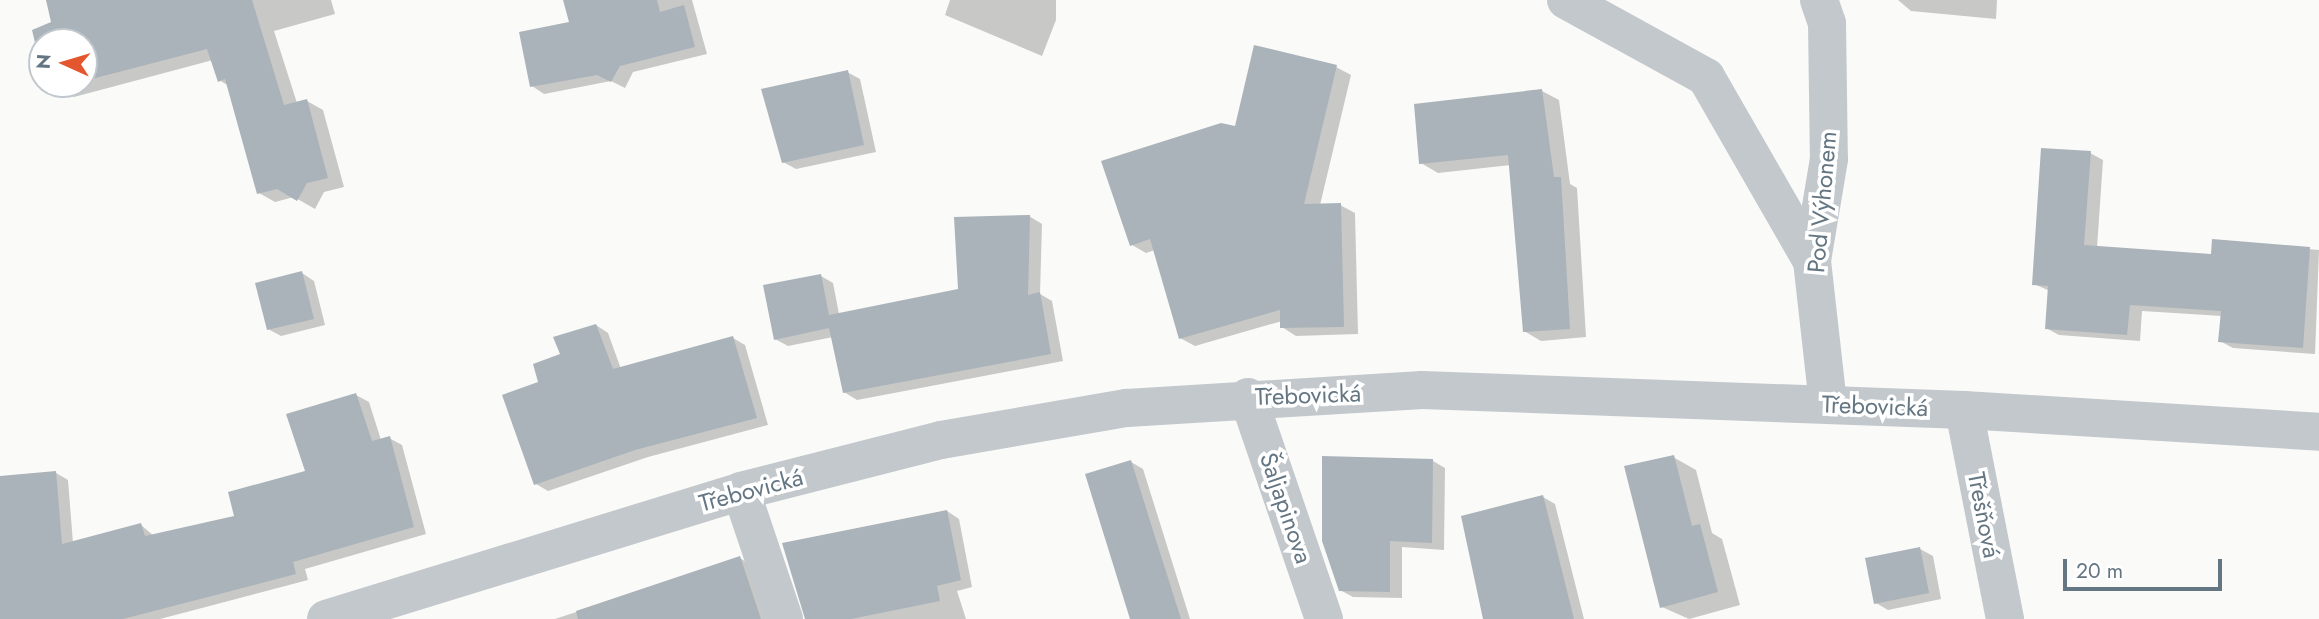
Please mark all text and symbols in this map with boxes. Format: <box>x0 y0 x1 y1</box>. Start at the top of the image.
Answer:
north arrow <box>28 28 98 98</box>
text: N <box>30 53 58 70</box>
street label: Pod Výhonem <box>1801 130 1843 274</box>
street label: Třebovická <box>1254 379 1362 411</box>
street label: Třebovická <box>1821 390 1929 422</box>
street label: Šaljapinova <box>1254 449 1318 567</box>
street label: Třebovická <box>696 462 806 518</box>
street label: Třešňová <box>1962 470 2006 560</box>
scale bar <box>2067 546 2226 590</box>
text: 20 m <box>2076 556 2123 586</box>

